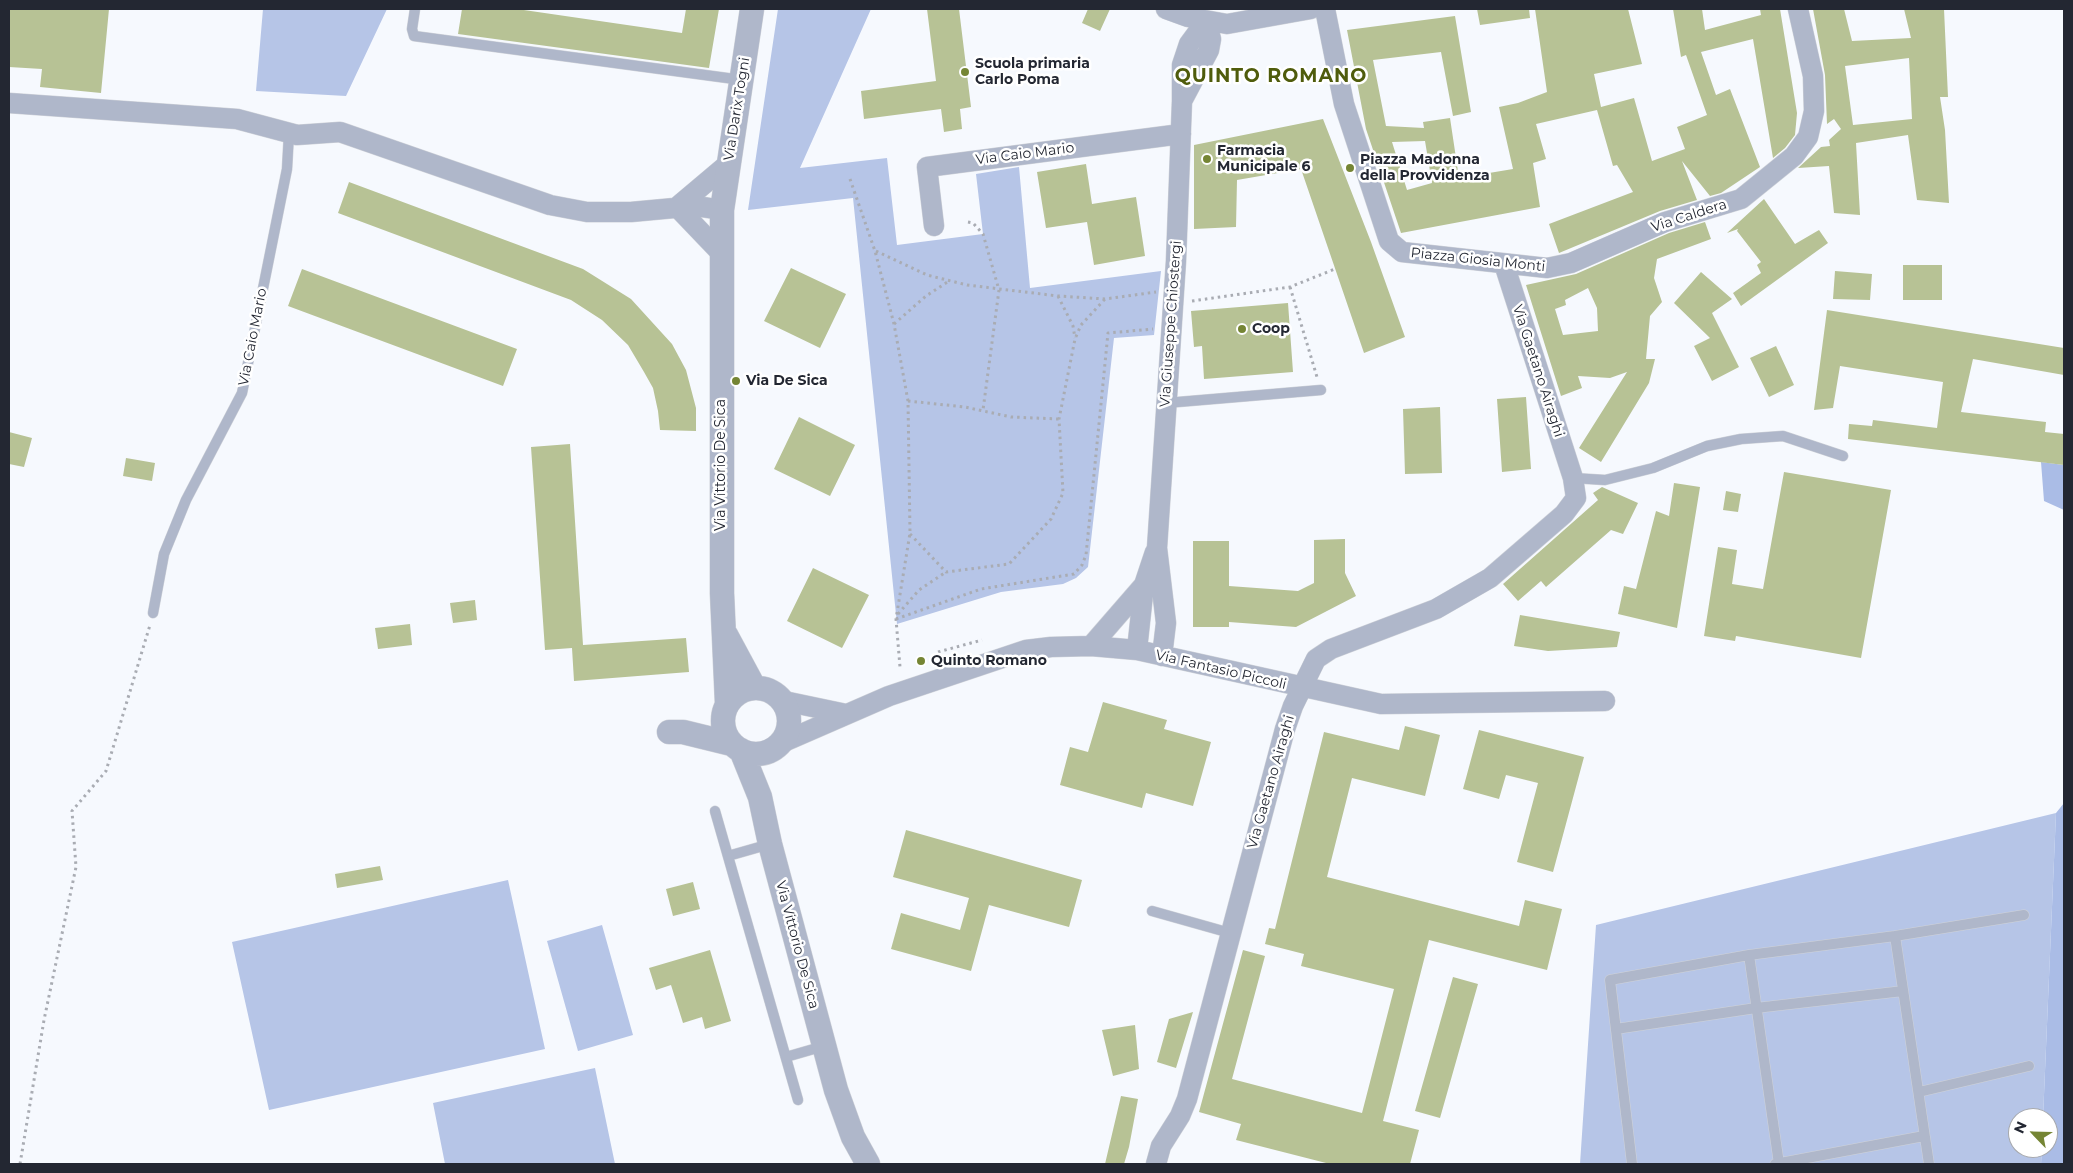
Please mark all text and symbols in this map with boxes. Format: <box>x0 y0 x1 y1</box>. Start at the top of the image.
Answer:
street label: Via Darix Togni <box>721 56 753 162</box>
place label: Scuola primaria Carlo Poma <box>975 56 1090 88</box>
district label: QUINTO ROMANO <box>1173 65 1369 87</box>
marker: Scuola primaria Carlo Poma <box>959 66 971 78</box>
street label: Via Caio Mario <box>975 140 1075 168</box>
place label: Farmacia Municipale 6 <box>1217 143 1310 176</box>
place label: Piazza Madonna della Provvidenza <box>1360 152 1490 184</box>
marker: Farmacia Municipale 6 <box>1201 153 1213 165</box>
marker: Piazza Madonna della Provvidenza <box>1344 162 1356 174</box>
street label: Via Caldera <box>1649 196 1729 236</box>
street label: Via Giuseppe Chiostergi <box>1157 240 1185 408</box>
street label: Piazza Giosia Monti <box>1410 245 1546 275</box>
street label: Via Caio Mario <box>235 287 271 387</box>
street label: Via Gaetano Airaghi <box>1509 303 1567 439</box>
place label: Coop <box>1252 321 1290 337</box>
marker: Coop <box>1236 323 1248 335</box>
place label: Via De Sica <box>746 373 828 389</box>
marker: Via De Sica <box>730 375 742 387</box>
street label: Via Vittorio De Sica <box>713 399 729 531</box>
street label: Via Fantasio Piccoli <box>1154 647 1288 693</box>
place label: Quinto Romano <box>931 653 1047 669</box>
marker: Quinto Romano <box>915 655 927 667</box>
street label: Via Gaetano Airaghi <box>1244 713 1298 851</box>
street label: Via Vittorio De Sica <box>772 879 822 1011</box>
north arrow <box>2008 1108 2058 1158</box>
text: N <box>2010 1118 2031 1136</box>

